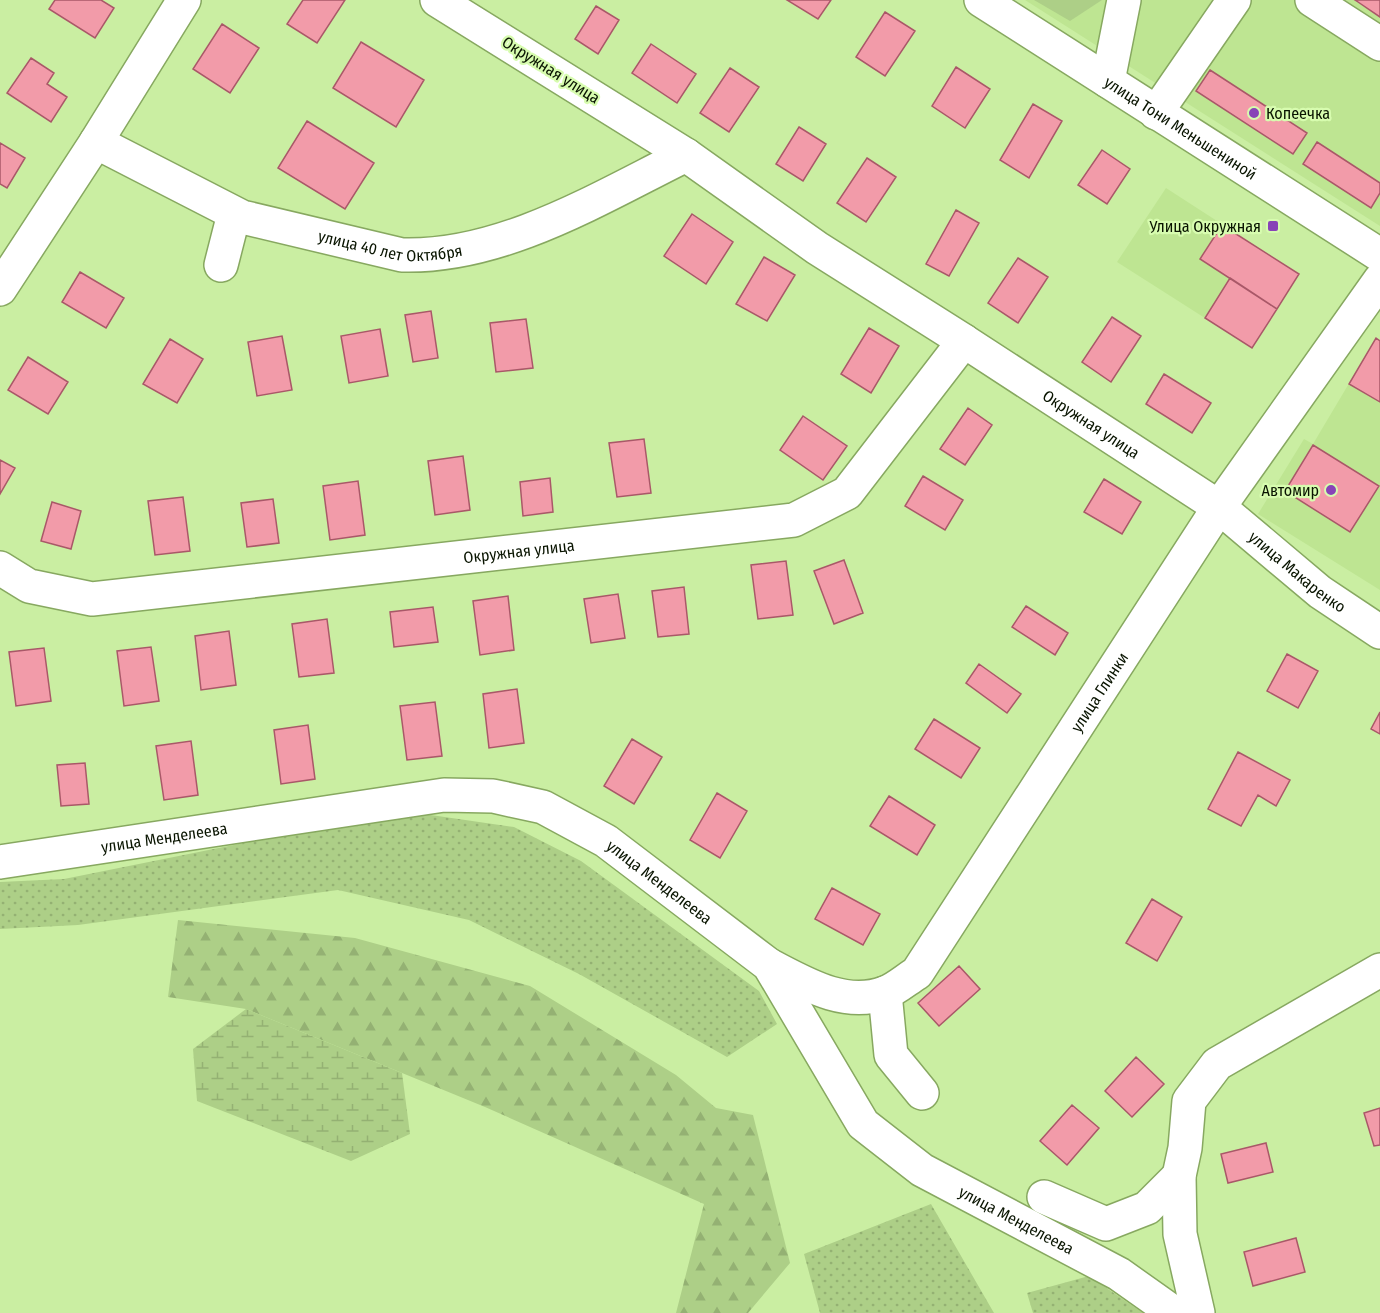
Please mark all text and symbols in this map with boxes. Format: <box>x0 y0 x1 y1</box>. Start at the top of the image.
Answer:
street label: Окружная улица <box>499 32 603 108</box>
street label: улица Тони Меньшениной <box>1101 72 1260 183</box>
place label: Копеечка <box>1266 104 1330 123</box>
marker: Копеечка <box>1247 106 1261 120</box>
place label: Улица Окружная <box>1148 217 1261 236</box>
marker: Улица Окружная <box>1266 219 1280 233</box>
street label: улица 40 лет Октября <box>316 226 464 265</box>
street label: Окружная улица <box>1039 386 1143 462</box>
place label: Автомир <box>1262 481 1319 500</box>
marker: Автомир <box>1324 483 1338 497</box>
street label: улица Макаренко <box>1245 527 1350 616</box>
street label: Окружная улица <box>462 535 576 567</box>
street label: улица Глинки <box>1066 648 1132 735</box>
street label: улица Менделеева <box>100 818 229 856</box>
street label: улица Менделеева <box>603 836 716 928</box>
street label: улица Менделеева <box>956 1182 1077 1258</box>

